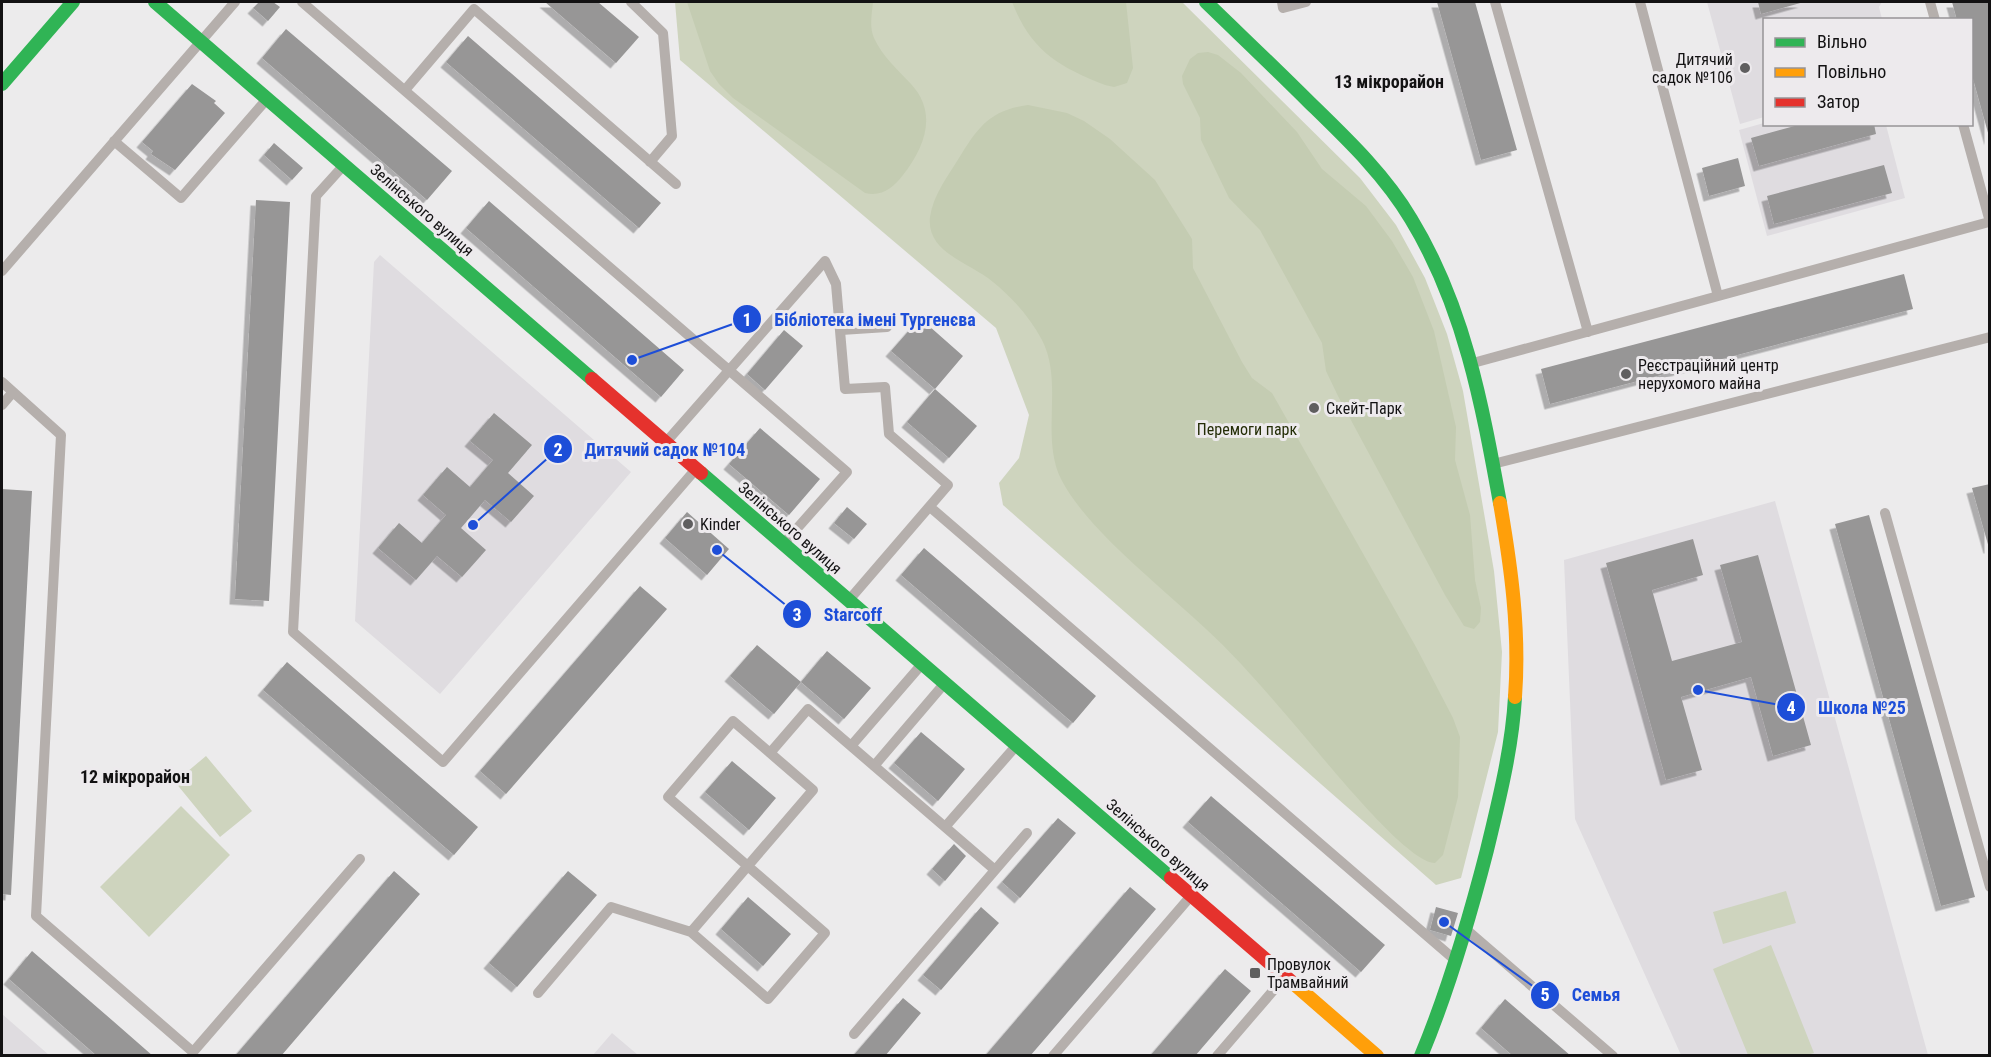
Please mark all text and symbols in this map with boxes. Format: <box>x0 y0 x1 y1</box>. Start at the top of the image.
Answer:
legend <box>1763 18 1973 126</box>
text: Вільно <box>1817 31 1867 52</box>
place label: Дитячий садок №106 <box>1652 50 1733 87</box>
marker: Дитячий садок №106 <box>1738 61 1752 75</box>
text: Повільно <box>1817 61 1886 82</box>
district label: 13 мікрорайон <box>1334 71 1444 92</box>
text: Затор <box>1817 91 1860 112</box>
street label: Зелінського вулиця <box>366 160 478 260</box>
callout: Бібліотека імені Тургенєва <box>732 301 988 337</box>
text: 1 <box>742 309 752 330</box>
text: Бібліотека імені Тургенєва <box>774 309 976 330</box>
place label: Реєстраційний центр нерухомого майна <box>1638 356 1779 393</box>
marker: Реєстраційний центр нерухомого майна <box>1619 367 1633 381</box>
place label: Скейт-Парк <box>1326 399 1403 418</box>
marker: Скейт-Парк <box>1307 401 1321 415</box>
park label: Перемоги парк <box>1197 420 1297 439</box>
callout: Дитячий садок №104 <box>543 431 758 467</box>
text: 2 <box>553 439 563 460</box>
text: Дитячий садок №104 <box>585 439 745 460</box>
street label: Зелінського вулиця <box>734 478 846 578</box>
place label: Kinder <box>700 515 741 534</box>
marker: Kinder <box>681 517 695 531</box>
callout: Starcoff <box>782 596 895 632</box>
text: 3 <box>792 604 802 625</box>
text: Starcoff <box>824 604 882 625</box>
callout: Школа №25 <box>1776 689 1918 725</box>
text: 4 <box>1786 697 1796 718</box>
text: Школа №25 <box>1818 697 1906 718</box>
district label: 12 мікрорайон <box>80 766 190 787</box>
street label: Зелінського вулиця <box>1102 795 1214 895</box>
place label: Провулок Трамвайний <box>1267 955 1349 992</box>
marker: Провулок Трамвайний <box>1248 966 1262 980</box>
callout: Семья <box>1530 977 1633 1013</box>
text: 5 <box>1540 984 1550 1005</box>
text: Семья <box>1572 984 1620 1005</box>

